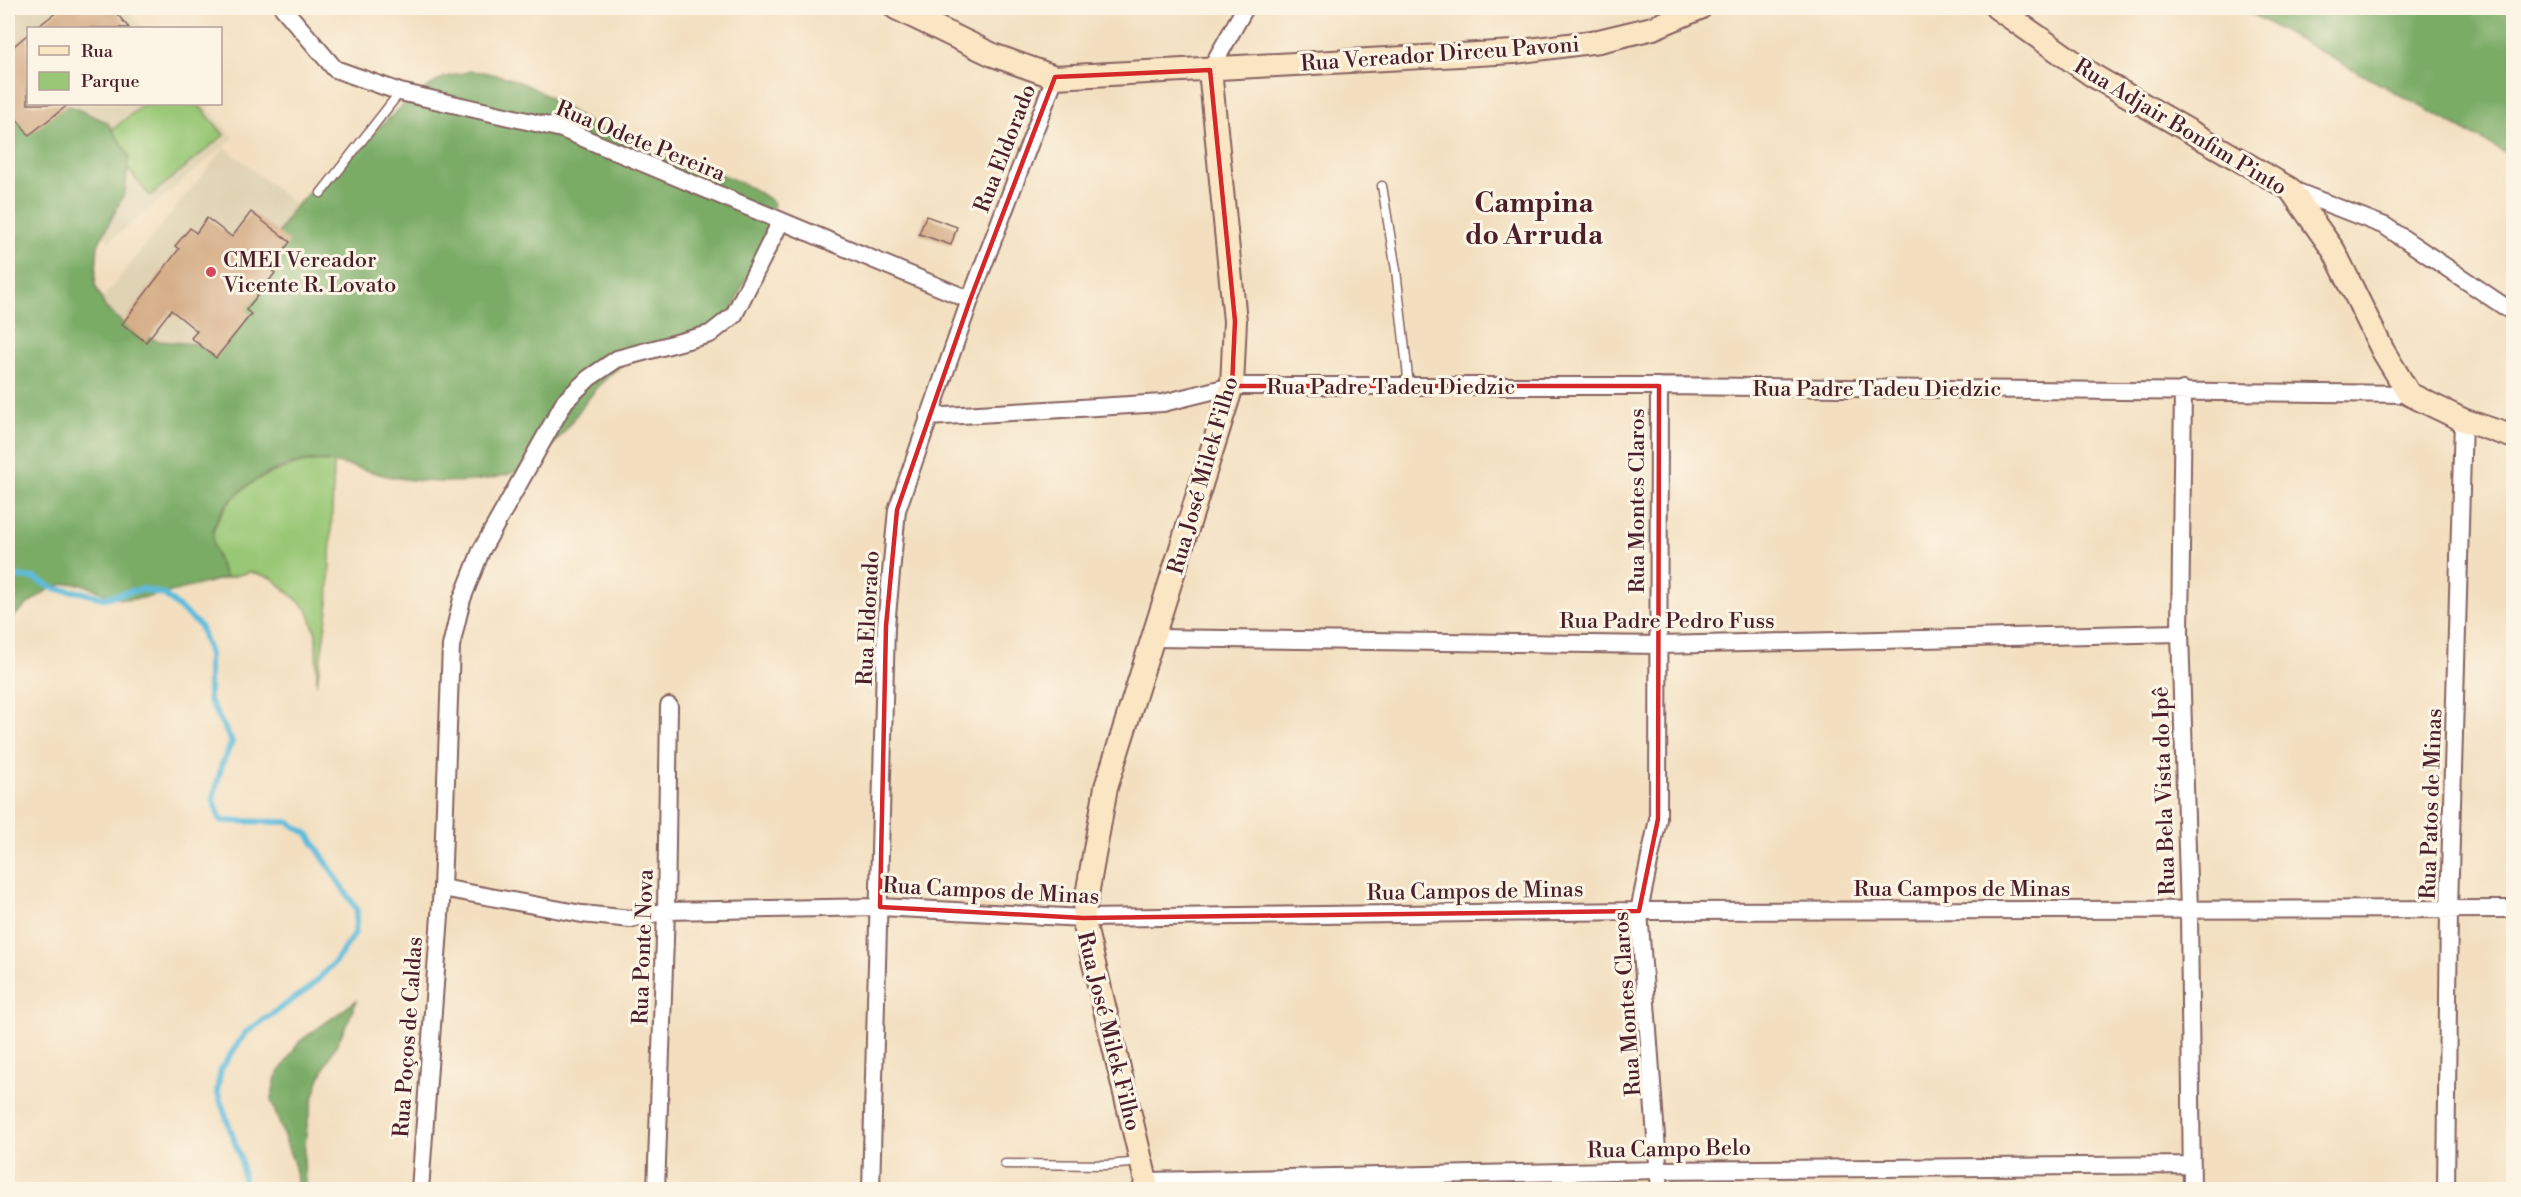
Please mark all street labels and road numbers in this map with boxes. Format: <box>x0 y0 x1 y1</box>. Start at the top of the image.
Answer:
street label: Rua Vereador Dirceu Pavoni <box>1300 31 1581 78</box>
street label: Rua Adjair Bonfim Pinto <box>2069 53 2292 202</box>
street label: Rua Eldorado <box>969 81 1042 217</box>
street label: Rua Odete Pereira <box>552 95 730 188</box>
street label: Rua José Milek Filho <box>1162 374 1245 577</box>
street label: Rua Padre Tadeu Diedzic <box>1267 374 1515 401</box>
street label: Rua Padre Tadeu Diedzic <box>1753 376 2001 403</box>
street label: Rua Montes Claros <box>1624 408 1651 594</box>
street label: Rua Eldorado <box>851 550 886 686</box>
street label: Rua Padre Pedro Fuss <box>1559 608 1775 635</box>
street label: Rua Bela Vista do Ipê <box>2147 686 2182 896</box>
street label: Rua Patos de Minas <box>2415 708 2448 900</box>
street label: Rua Ponte Nova <box>627 868 660 1025</box>
street label: Rua Campos de Minas <box>882 872 1100 911</box>
street label: Rua Campos de Minas <box>1366 876 1584 907</box>
street label: Rua Campos de Minas <box>1854 876 2070 903</box>
street label: Rua Montes Claros <box>1608 911 1647 1097</box>
street label: Rua José Milek Filho <box>1071 929 1146 1134</box>
street label: Rua Poços de Caldas <box>388 936 429 1138</box>
street label: Rua Campo Belo <box>1587 1135 1751 1164</box>

